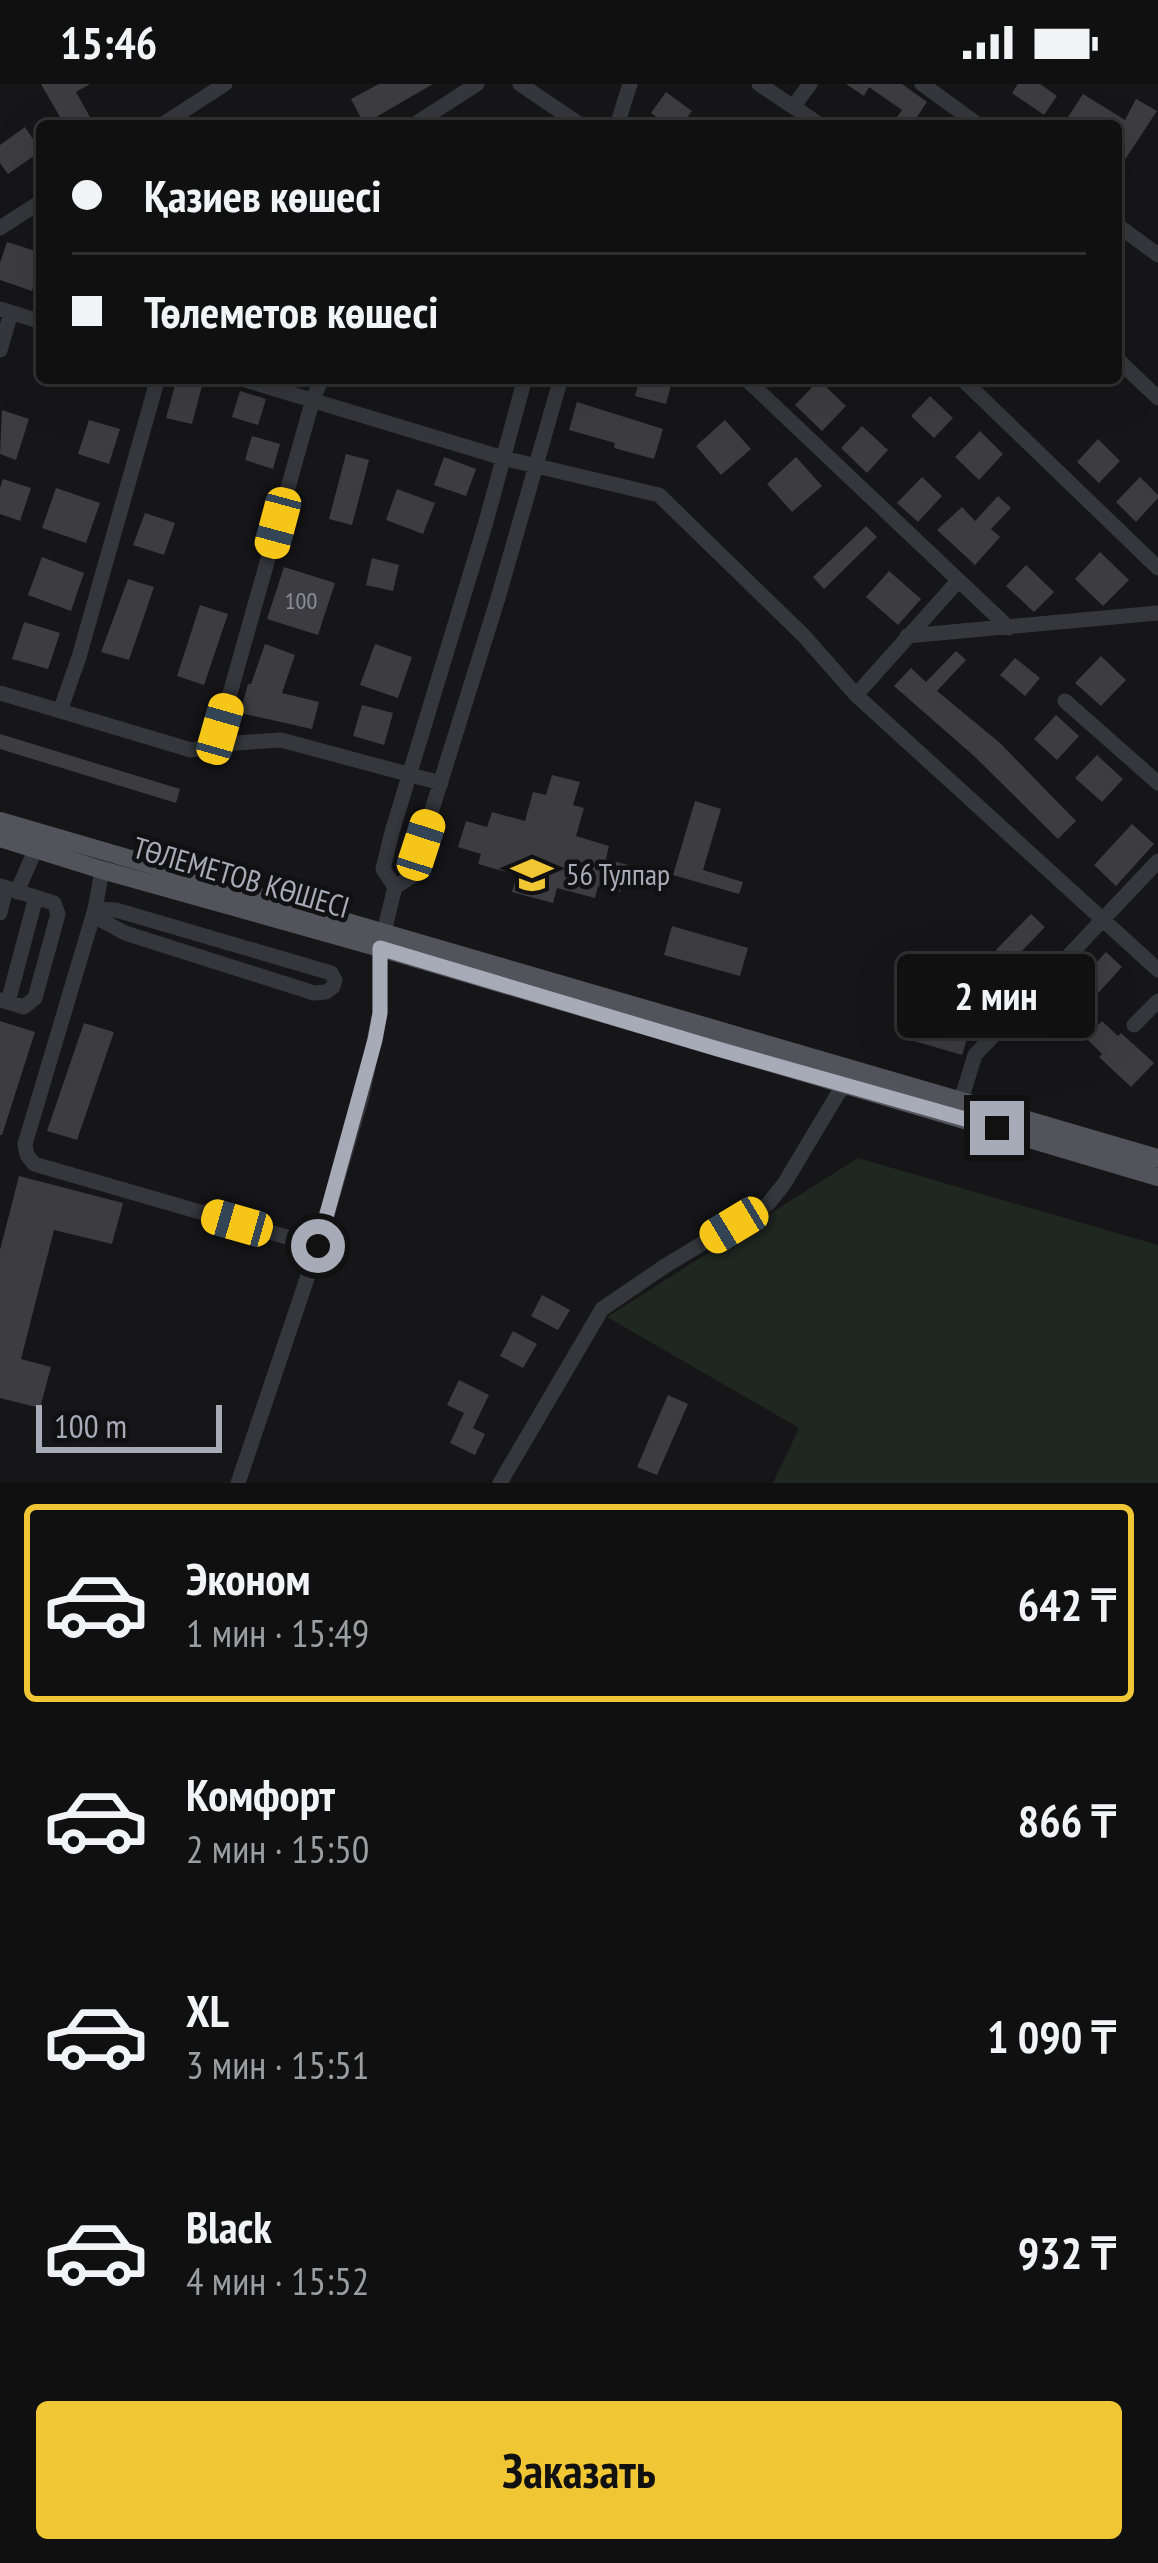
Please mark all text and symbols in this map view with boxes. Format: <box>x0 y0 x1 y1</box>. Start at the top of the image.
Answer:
text: 15:46 <box>60 13 157 71</box>
text: Қазиев көшесі <box>144 166 381 224</box>
text: Төлеметов көшесі <box>144 282 438 340</box>
car <box>251 484 305 562</box>
house number: 100 <box>285 585 317 616</box>
car <box>193 689 247 769</box>
car <box>393 805 449 885</box>
street label: ТӨЛЕМЕТОВ КӨШЕСІ <box>129 827 354 926</box>
school or university icon: 56 Тулпар <box>509 852 555 898</box>
place label: 56 Тулпар <box>566 854 670 893</box>
callout: 2 мин <box>898 954 1096 1038</box>
text: 2 мин <box>954 970 1038 1021</box>
route end <box>970 1101 1024 1155</box>
car <box>694 1191 774 1259</box>
car <box>197 1196 277 1250</box>
route start <box>291 1219 345 1273</box>
scale bar <box>36 1399 222 1452</box>
text: 100 m <box>54 1404 127 1447</box>
icon: car <box>42 1549 150 1657</box>
text: Эконом <box>186 1549 310 1607</box>
text: 642 ₸ <box>1018 1575 1116 1633</box>
text: 1 мин · 15:49 <box>186 1607 369 1658</box>
icon: car <box>42 1765 150 1873</box>
text: Комфорт <box>186 1765 335 1823</box>
text: 866 ₸ <box>1018 1791 1116 1849</box>
text: 2 мин · 15:50 <box>186 1823 369 1874</box>
icon: car <box>42 1981 150 2089</box>
text: XL <box>186 1981 229 2039</box>
text: 1 090 ₸ <box>987 2007 1116 2065</box>
text: 3 мин · 15:51 <box>186 2039 369 2090</box>
icon: car <box>42 2197 150 2305</box>
text: Black <box>186 2197 272 2255</box>
text: 932 ₸ <box>1018 2223 1116 2281</box>
text: 4 мин · 15:52 <box>186 2255 369 2306</box>
button: Заказать <box>36 2401 1122 2539</box>

